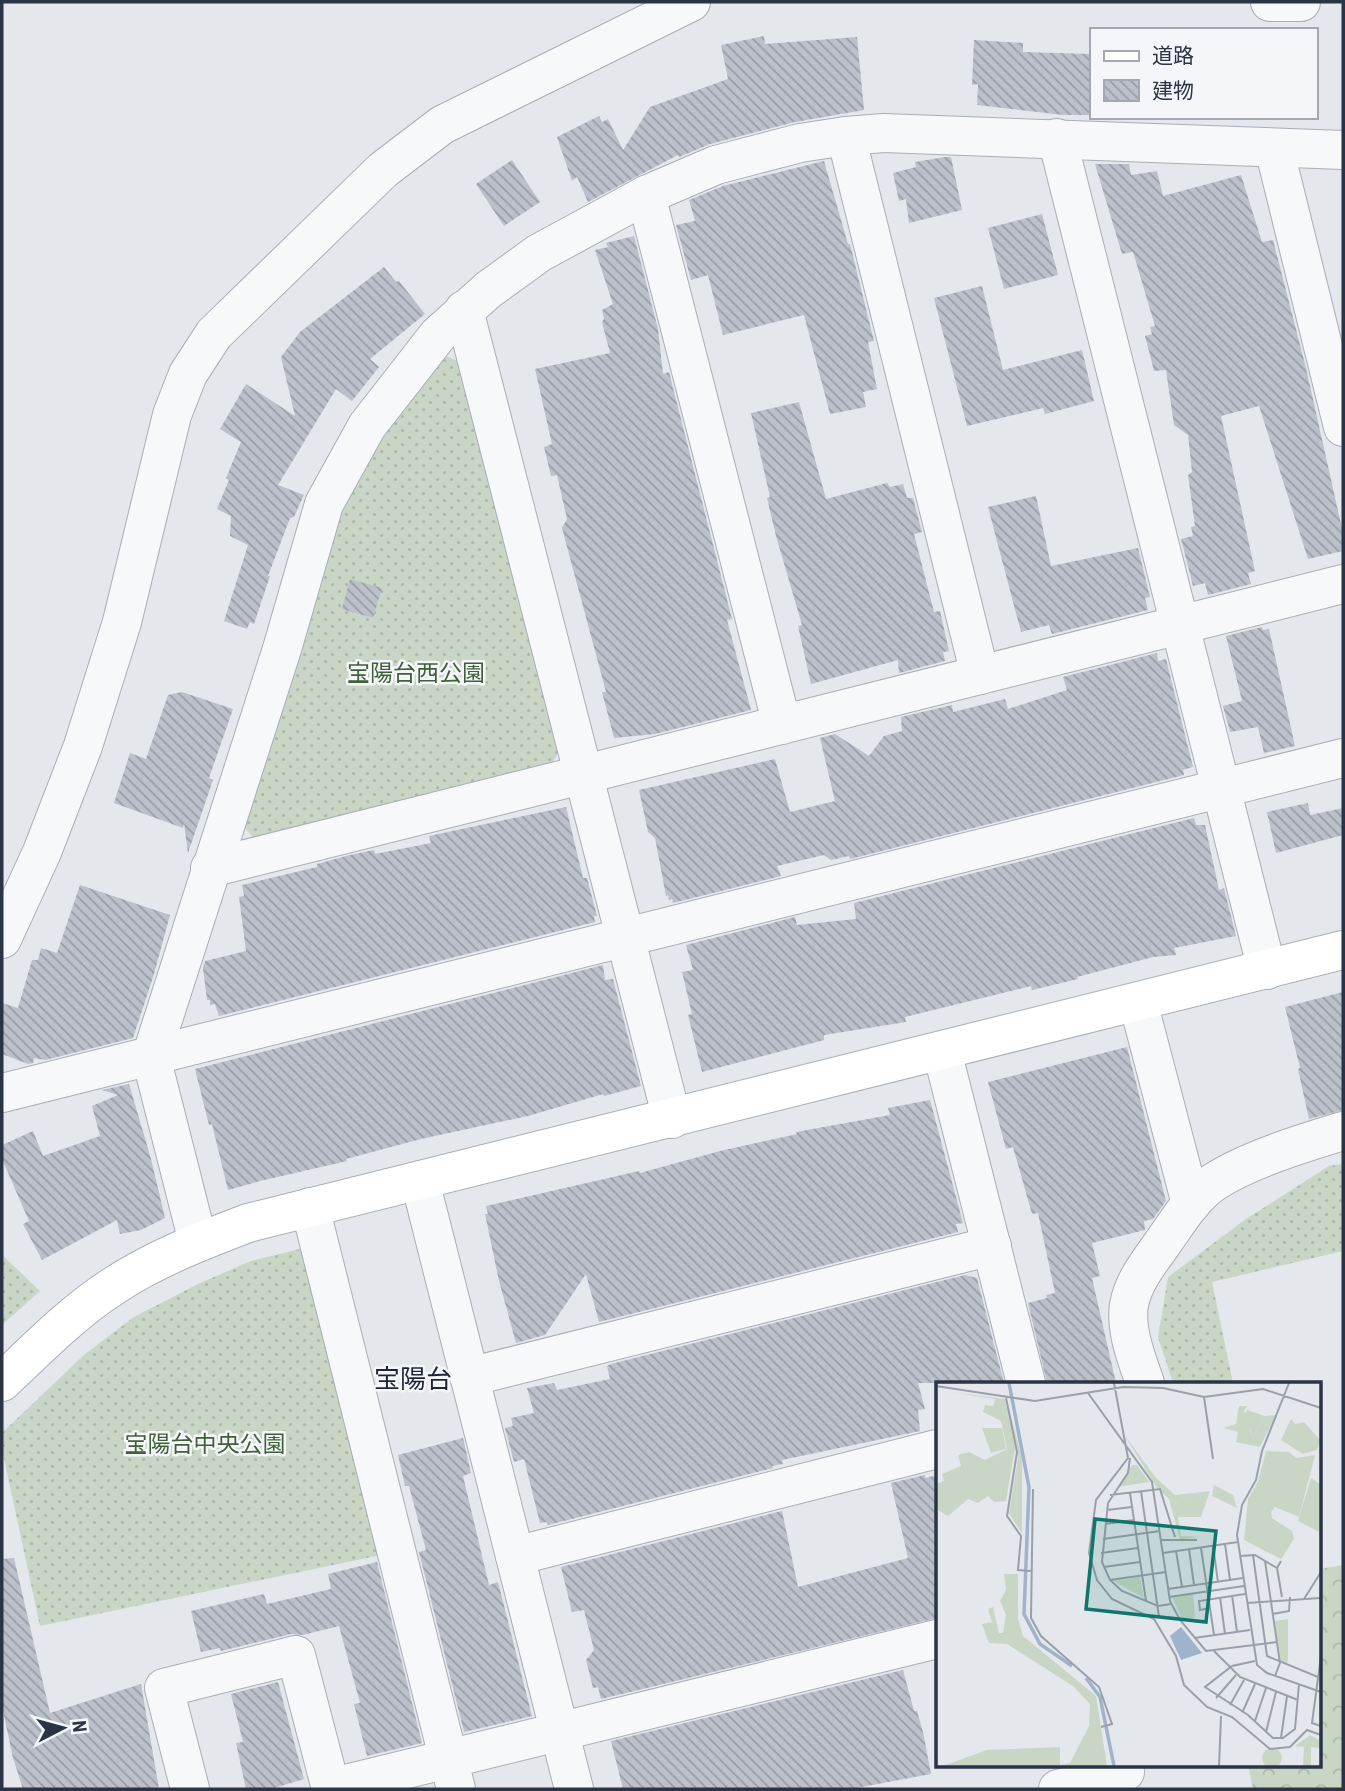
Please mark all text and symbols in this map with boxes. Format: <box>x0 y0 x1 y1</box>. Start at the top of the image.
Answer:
legend <box>1090 28 1317 119</box>
text: 道路 <box>1152 44 1194 68</box>
text: 建物 <box>1152 79 1194 103</box>
park label: 宝陽台西公園 <box>347 660 485 687</box>
district label: 宝陽台 <box>374 1364 452 1394</box>
inset map <box>936 1382 1320 1766</box>
park label: 宝陽台中央公園 <box>125 1431 286 1458</box>
north arrow <box>28 1693 98 1763</box>
text: N <box>67 1719 91 1733</box>

